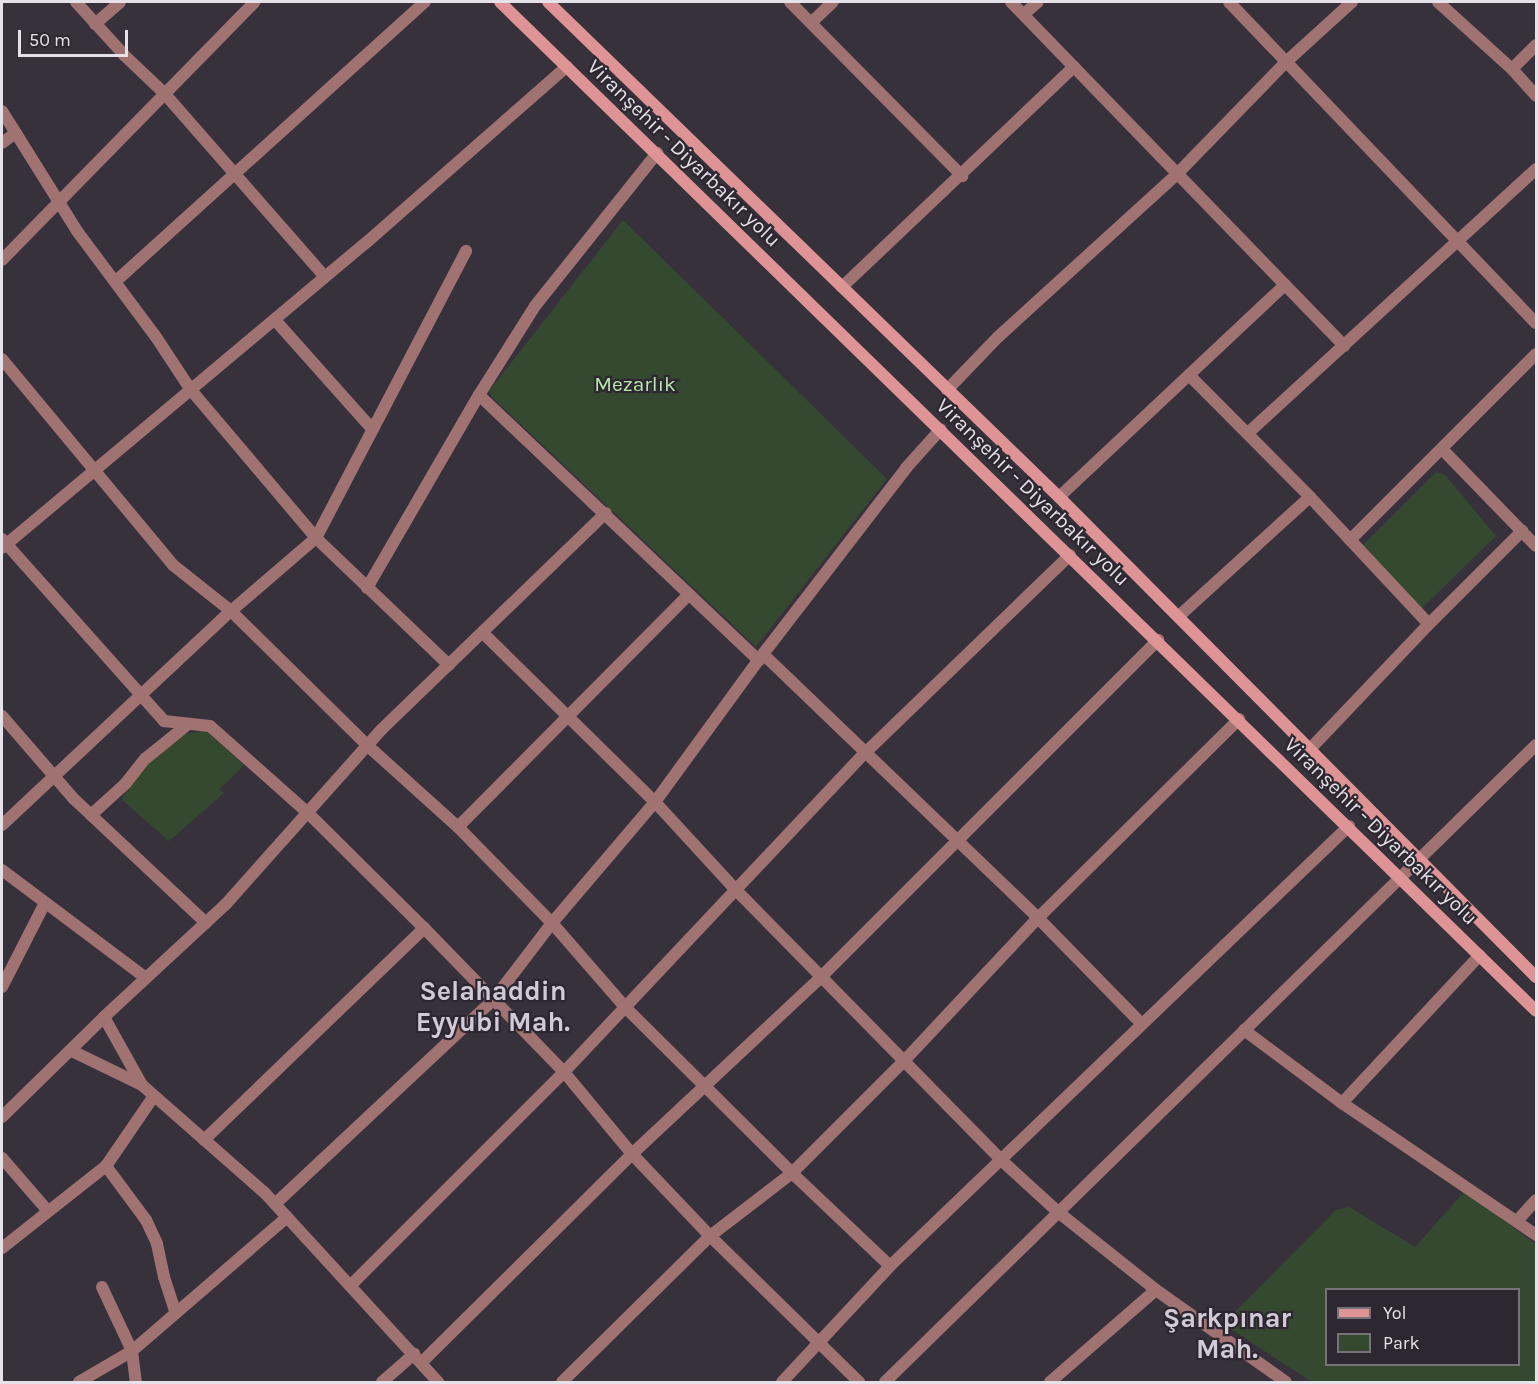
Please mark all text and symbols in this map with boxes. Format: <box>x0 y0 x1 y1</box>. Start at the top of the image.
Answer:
scale bar <box>21 18 130 56</box>
text: 50 m <box>29 29 71 51</box>
street label: Viranşehir - Diyarbakır yolu <box>582 54 786 252</box>
park label: Mezarlık <box>594 371 676 397</box>
street label: Viranşehir - Diyarbakır yolu <box>931 393 1135 591</box>
street label: Viranşehir - Diyarbakır yolu <box>1279 732 1483 930</box>
district label: Selahaddin Eyyubi Mah. <box>416 975 570 1038</box>
legend <box>1325 1288 1520 1366</box>
district label: Şarkpınar Mah. <box>1163 1302 1291 1365</box>
text: Yol <box>1383 1302 1407 1324</box>
text: Park <box>1383 1332 1420 1354</box>

